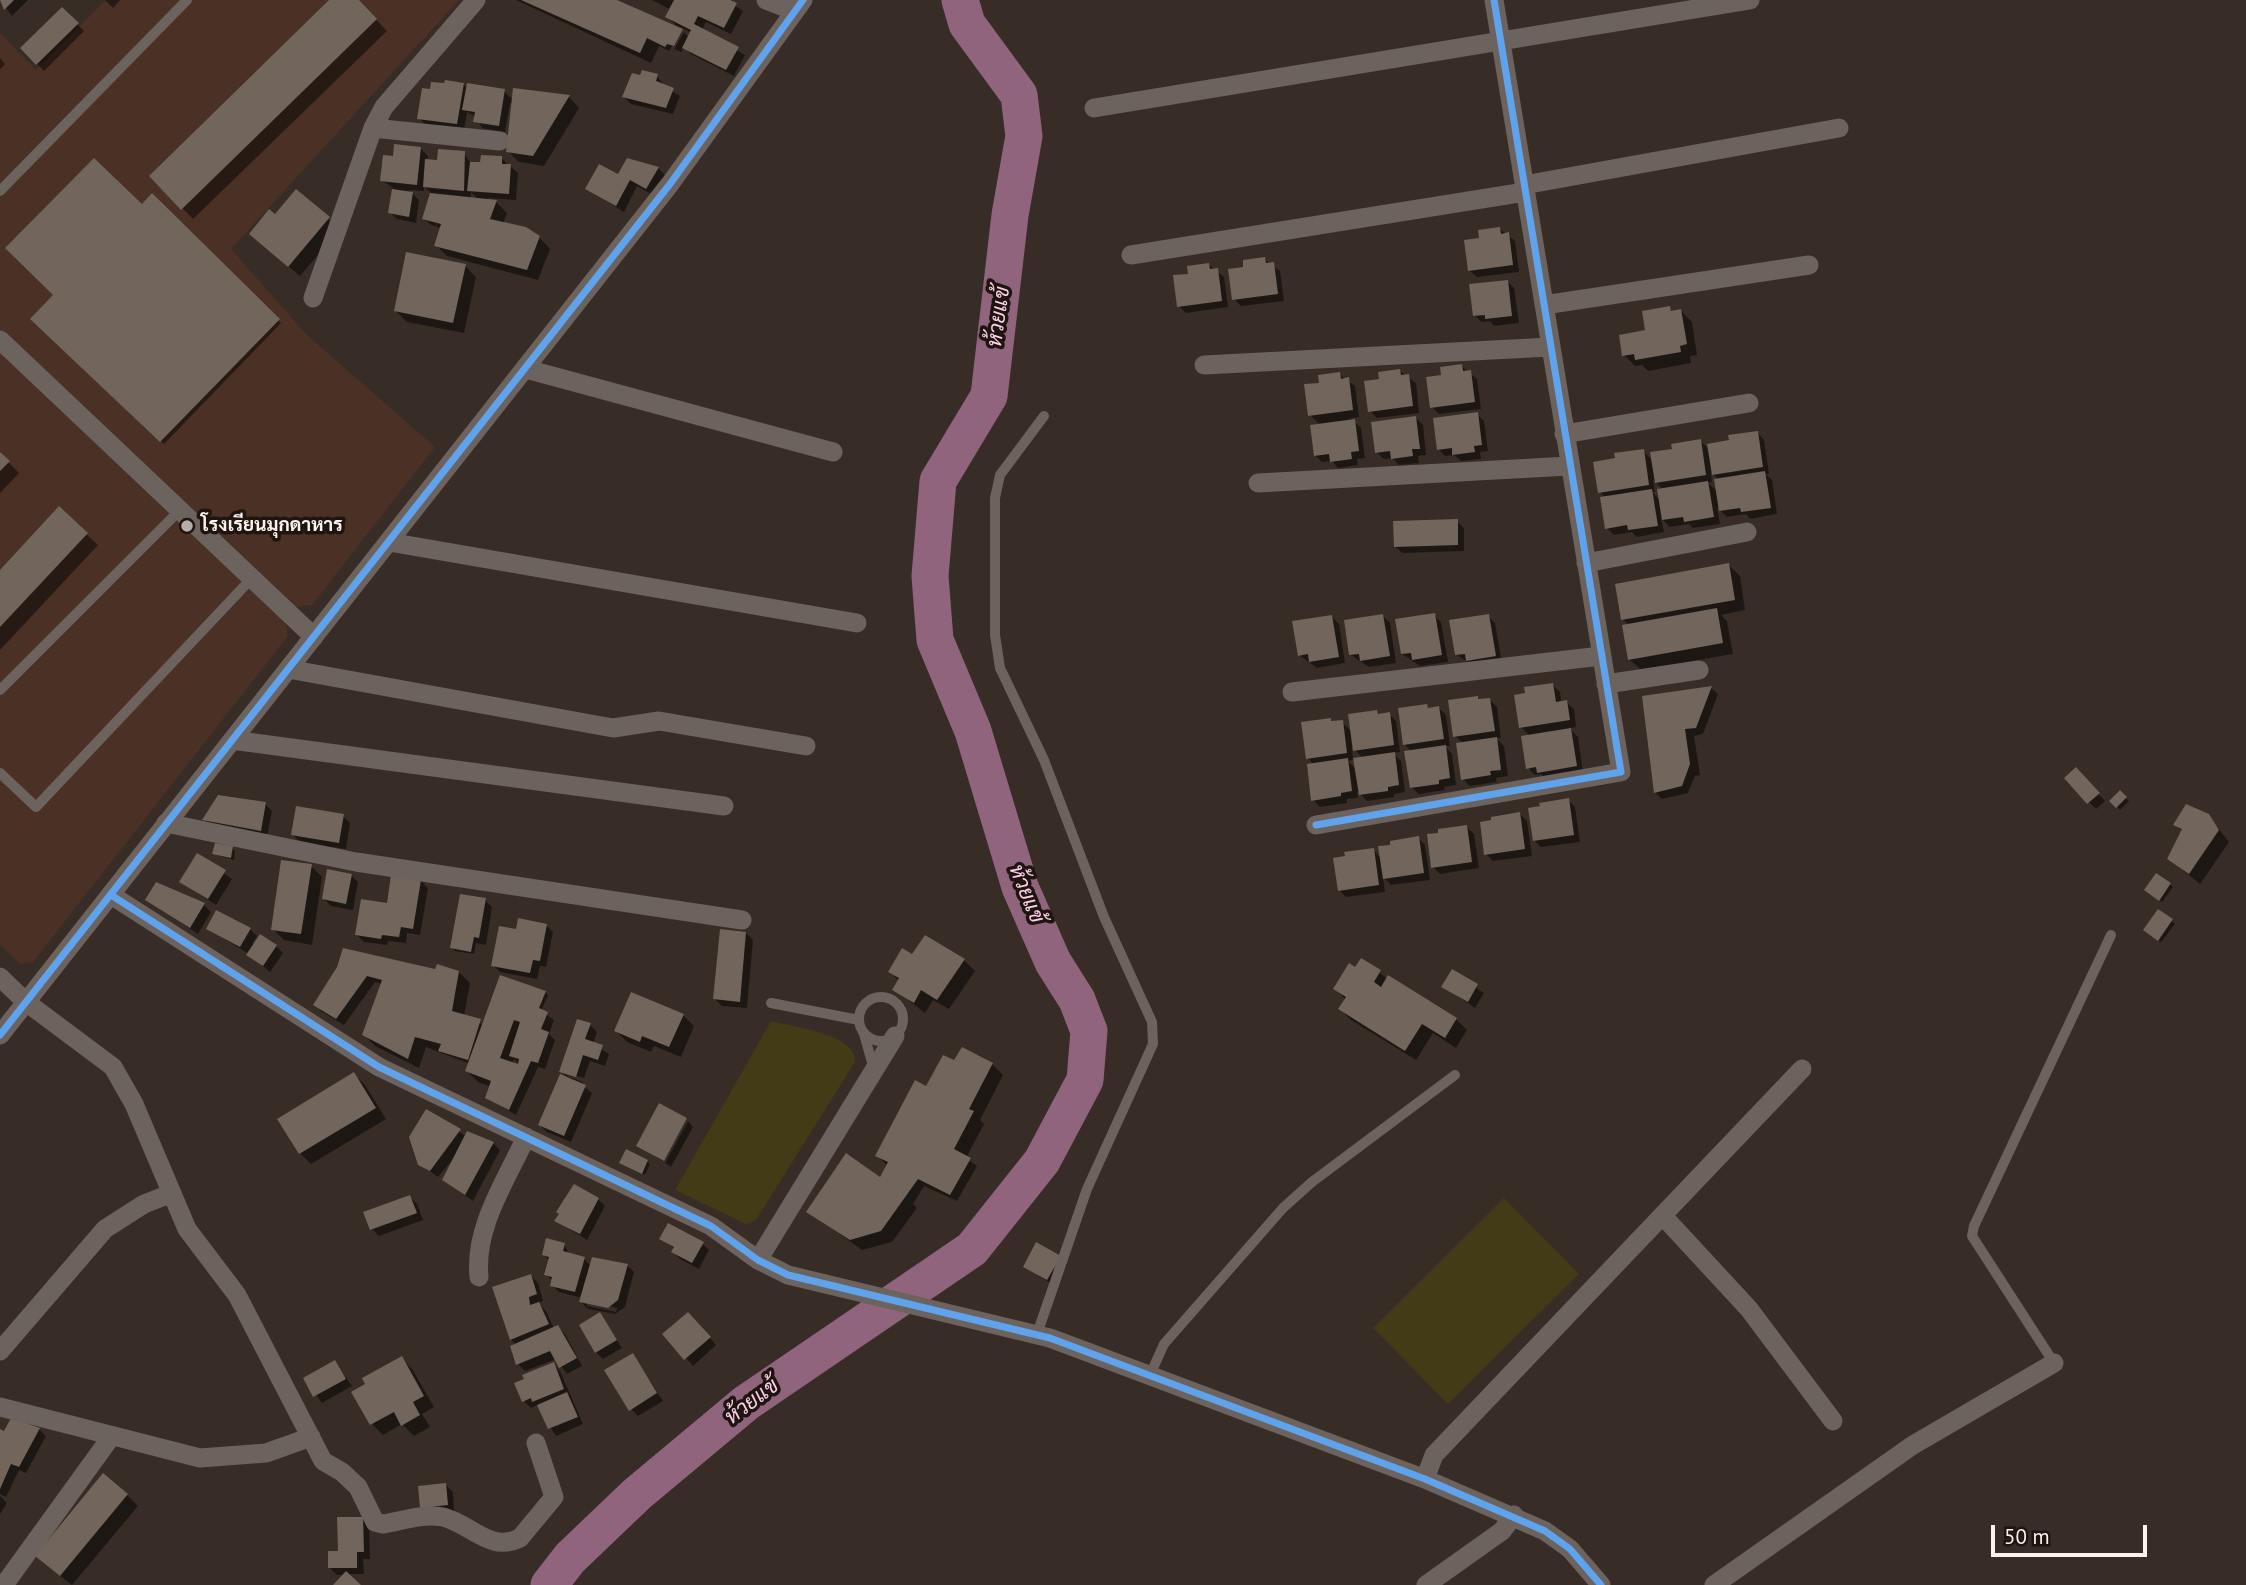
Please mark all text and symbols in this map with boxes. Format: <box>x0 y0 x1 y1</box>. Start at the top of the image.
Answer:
water label: ห้วยแข้ <box>982 285 1016 349</box>
place label: โรงเรียนมุกดาหาร <box>201 515 343 537</box>
marker: โรงเรียนมุกดาหาร <box>179 518 195 534</box>
water label: ห้วยแข้ <box>1003 861 1049 927</box>
water label: ห้วยแข้ <box>720 1374 784 1430</box>
scale bar <box>1994 1512 2150 1556</box>
text: 50 m <box>2004 1523 2050 1550</box>

